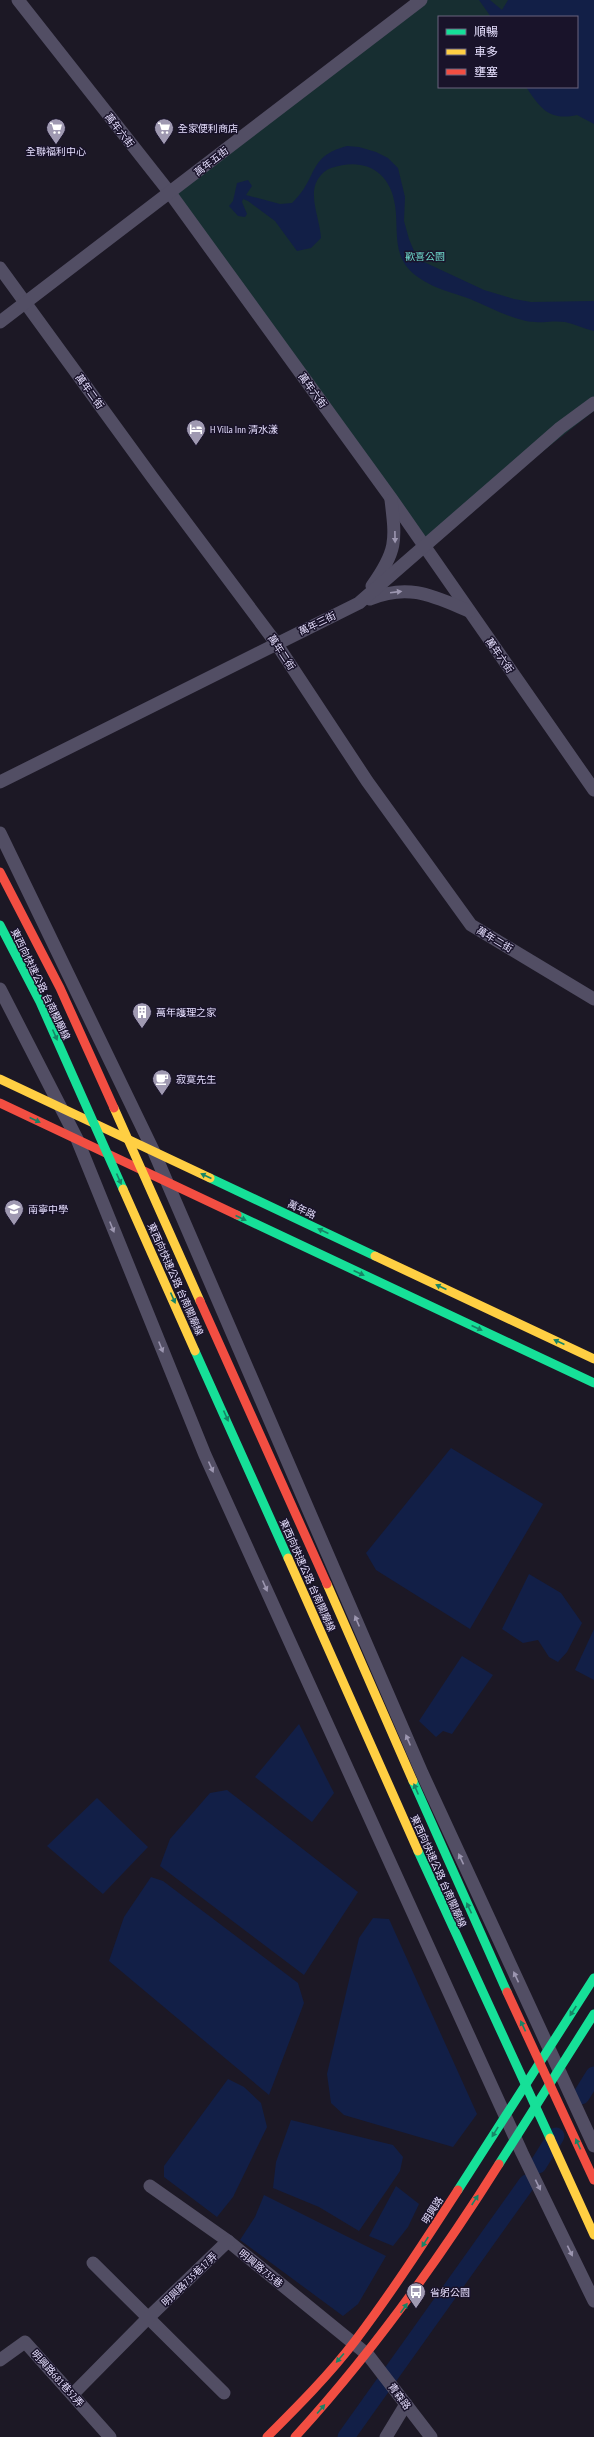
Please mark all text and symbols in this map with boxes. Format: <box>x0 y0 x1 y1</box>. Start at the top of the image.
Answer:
legend <box>438 16 578 88</box>
text: 順暢 <box>474 24 498 39</box>
text: 車多 <box>474 44 498 59</box>
text: 壅塞 <box>474 64 498 79</box>
street label: 萬年六街 <box>102 111 137 150</box>
supermarket icon: 全聯福利中心 <box>45 117 67 145</box>
supermarket icon: 全家便利商店 <box>153 117 175 145</box>
place label: 全家便利商店 <box>178 122 238 135</box>
street label: 萬年五街 <box>192 144 231 179</box>
place label: 全聯福利中心 <box>26 145 86 158</box>
park label: 歡喜公園 <box>405 250 445 263</box>
street label: 萬年六街 <box>296 370 330 410</box>
street label: 萬年二街 <box>73 371 107 411</box>
hotel icon: H Villa Inn 清水漾 <box>185 418 207 446</box>
place label: H Villa Inn 清水漾 <box>210 423 278 436</box>
one-way arrow <box>391 531 398 543</box>
one-way arrow <box>390 588 402 595</box>
street label: 萬年三街 <box>296 609 338 638</box>
street label: 萬年二街 <box>265 632 298 672</box>
street label: 萬年六街 <box>483 635 516 675</box>
street label: 萬年二街 <box>474 924 515 955</box>
street label: 東西向快速公路 台南關廟線 <box>8 926 73 1042</box>
building icon: 萬年護理之家 <box>131 1001 153 1029</box>
place label: 萬年護理之家 <box>156 1006 217 1019</box>
one-way arrow <box>52 1029 58 1041</box>
cafe icon: 寂寞先生 <box>151 1068 173 1096</box>
place label: 寂寞先生 <box>176 1073 216 1086</box>
one-way arrow <box>30 1117 41 1123</box>
one-way arrow <box>200 1173 211 1179</box>
one-way arrow <box>117 1174 123 1186</box>
street label: 萬年路 <box>285 1197 318 1222</box>
school or university icon: 南寧中學 <box>3 1198 25 1226</box>
place label: 南寧中學 <box>28 1203 68 1216</box>
one-way arrow <box>235 1215 247 1221</box>
one-way arrow <box>110 1221 116 1233</box>
street label: 東西向快速公路 台南關廟線 <box>145 1221 206 1338</box>
one-way arrow <box>318 1228 329 1234</box>
one-way arrow <box>353 1270 364 1276</box>
one-way arrow <box>435 1284 447 1290</box>
one-way arrow <box>170 1292 176 1303</box>
one-way arrow <box>471 1325 482 1331</box>
one-way arrow <box>553 1339 564 1345</box>
one-way arrow <box>158 1342 164 1353</box>
one-way arrow <box>223 1411 229 1422</box>
one-way arrow <box>208 1462 214 1473</box>
street label: 東西向快速公路 台南關廟線 <box>277 1517 338 1634</box>
one-way arrow <box>262 1580 268 1591</box>
one-way arrow <box>353 1614 359 1626</box>
one-way arrow <box>405 1735 411 1746</box>
one-way arrow <box>413 1783 419 1795</box>
street label: 東西向快速公路 台南關廟線 <box>408 1813 469 1930</box>
one-way arrow <box>458 1853 464 1864</box>
one-way arrow <box>466 1903 472 1914</box>
one-way arrow <box>513 1971 519 1982</box>
one-way arrow <box>569 2006 577 2016</box>
one-way arrow <box>520 2021 526 2032</box>
one-way arrow <box>491 2127 499 2137</box>
one-way arrow <box>575 2139 581 2150</box>
one-way arrow <box>535 2179 541 2190</box>
street label: 明興路 <box>419 2194 446 2226</box>
one-way arrow <box>472 2194 479 2205</box>
one-way arrow <box>421 2237 429 2247</box>
one-way arrow <box>567 2246 573 2257</box>
street label: 明興路735巷 <box>236 2247 286 2290</box>
street label: 明興路735巷17弄 <box>159 2250 220 2309</box>
bus stop icon: 省躬公園 <box>405 2281 427 2309</box>
place label: 省躬公園 <box>430 2286 470 2299</box>
one-way arrow <box>399 2303 407 2313</box>
street label: 明興路681巷52弄 <box>29 2347 87 2410</box>
one-way arrow <box>336 2353 345 2363</box>
street label: 青森路 <box>385 2380 414 2412</box>
one-way arrow <box>317 2403 326 2414</box>

